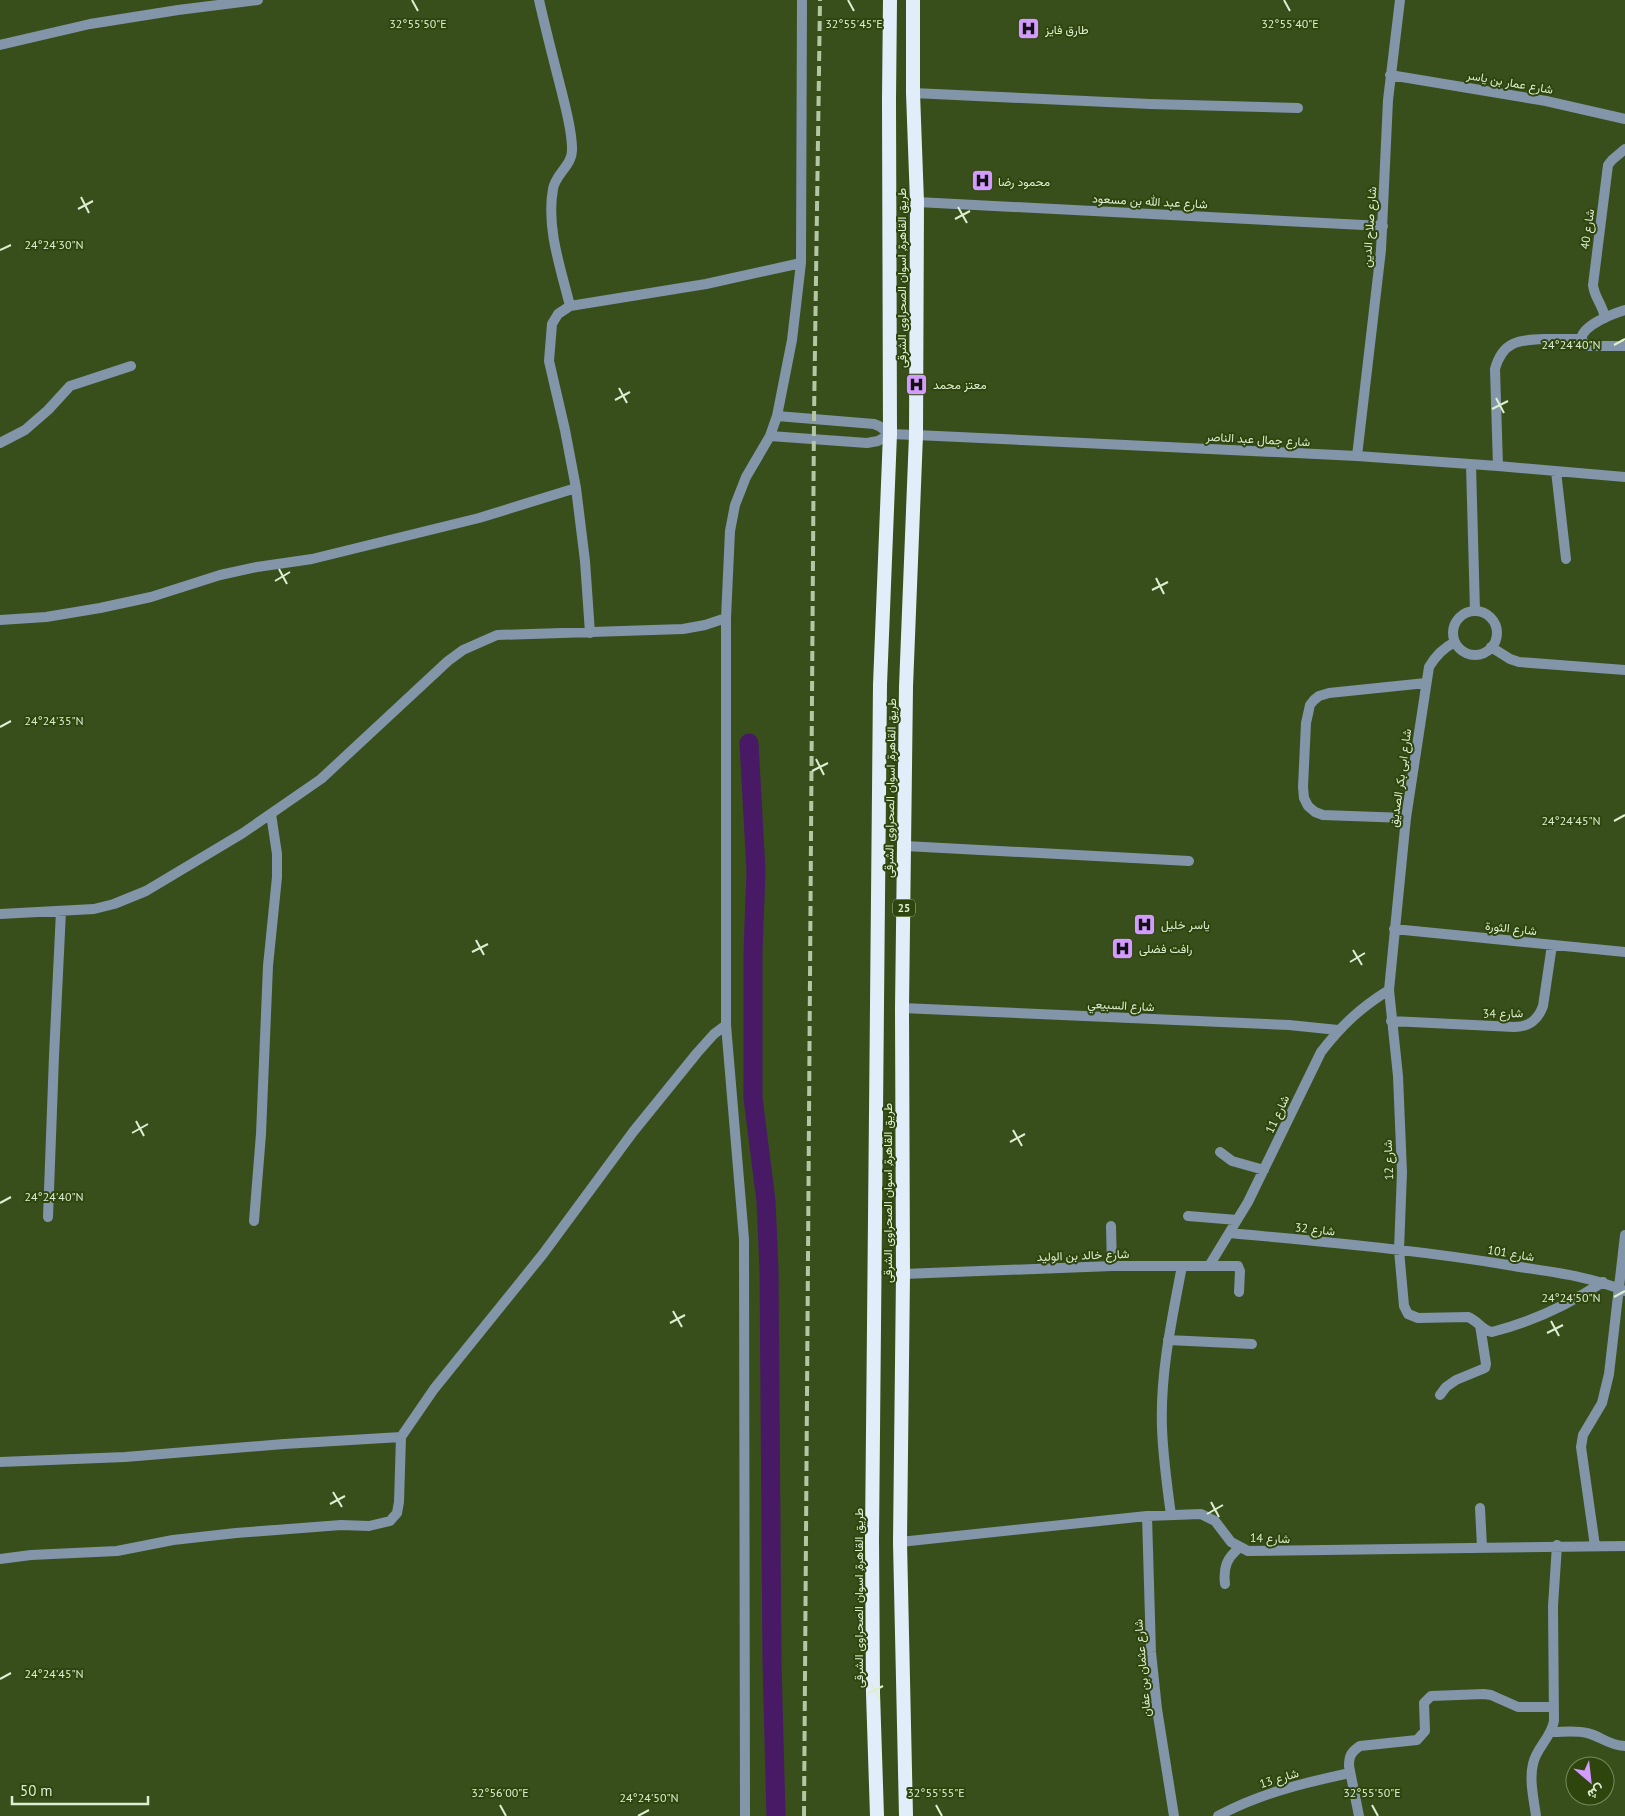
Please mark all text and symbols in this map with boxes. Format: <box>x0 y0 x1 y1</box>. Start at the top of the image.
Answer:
text: 32°55'50"E <box>389 16 447 31</box>
text: 32°55'45"E <box>825 16 883 31</box>
text: 32°55'40"E <box>1261 16 1319 31</box>
hospital icon: طارق فايز <box>1017 17 1041 41</box>
place label: طارق فايز <box>1044 22 1089 38</box>
street label: شارع عمار بن ياسر <box>1464 67 1554 99</box>
hospital icon: محمود رضا <box>970 169 994 193</box>
place label: محمود رضا <box>998 174 1050 190</box>
street label: شارع صلاح الدين <box>1359 186 1381 268</box>
street label: طريق القاهرة, اسوان الصحراوى الشرقى <box>894 188 910 368</box>
street label: شارع عبد الله بن مسعود <box>1092 190 1208 214</box>
street label: شارع 40 <box>1577 208 1599 250</box>
text: 24°24'30"N <box>24 237 84 252</box>
text: 24°24'40"N <box>1541 337 1601 352</box>
hospital icon: معتز محمد <box>905 372 929 396</box>
place label: معتز محمد <box>933 377 987 393</box>
street label: شارع جمال عبد الناصر <box>1204 429 1311 451</box>
street label: طريق القاهرة, اسوان الصحراوى الشرقى <box>881 698 900 878</box>
text: 24°24'35"N <box>24 713 84 728</box>
street label: شارع ابى بكر الصديق <box>1386 728 1416 828</box>
text: 24°24'45"N <box>1541 813 1601 828</box>
road number: 25 <box>893 900 915 916</box>
hospital icon: ياسر خليل <box>1133 912 1157 936</box>
place label: ياسر خليل <box>1161 917 1210 933</box>
street label: شارع الثورة <box>1484 918 1538 940</box>
hospital icon: رافت فضلى <box>1111 936 1135 960</box>
place label: رافت فضلى <box>1139 941 1192 957</box>
street label: شارع السبيعي <box>1087 996 1155 1017</box>
street label: شارع 34 <box>1483 1005 1523 1023</box>
street label: شارع 11 <box>1262 1093 1294 1136</box>
street label: طريق القاهرة, اسوان الصحراوى الشرقى <box>880 1103 896 1283</box>
street label: شارع 12 <box>1380 1139 1398 1180</box>
text: 24°24'40"N <box>24 1189 84 1204</box>
street label: شارع 32 <box>1294 1219 1336 1241</box>
street label: شارع 101 <box>1486 1242 1535 1266</box>
street label: شارع خالد بن الوليد <box>1036 1246 1130 1266</box>
text: 24°24'50"N <box>1541 1290 1601 1305</box>
street label: طريق القاهرة, اسوان الصحراوى الشرقى <box>851 1508 867 1688</box>
street label: شارع 14 <box>1249 1530 1290 1548</box>
street label: شارع عثمان بن عفان <box>1130 1618 1156 1718</box>
text: 24°24'45"N <box>24 1666 84 1681</box>
north arrow <box>1565 1756 1615 1806</box>
street label: شارع 13 <box>1257 1765 1301 1793</box>
scale bar <box>12 1774 149 1806</box>
text: 50 m <box>20 1781 53 1800</box>
text: ش <box>1584 1781 1608 1804</box>
text: 32°56'00"E <box>471 1785 529 1800</box>
text: 32°55'55"E <box>907 1785 965 1800</box>
text: 32°55'50"E <box>1343 1785 1401 1800</box>
text: 24°24'50"N <box>619 1790 679 1805</box>

